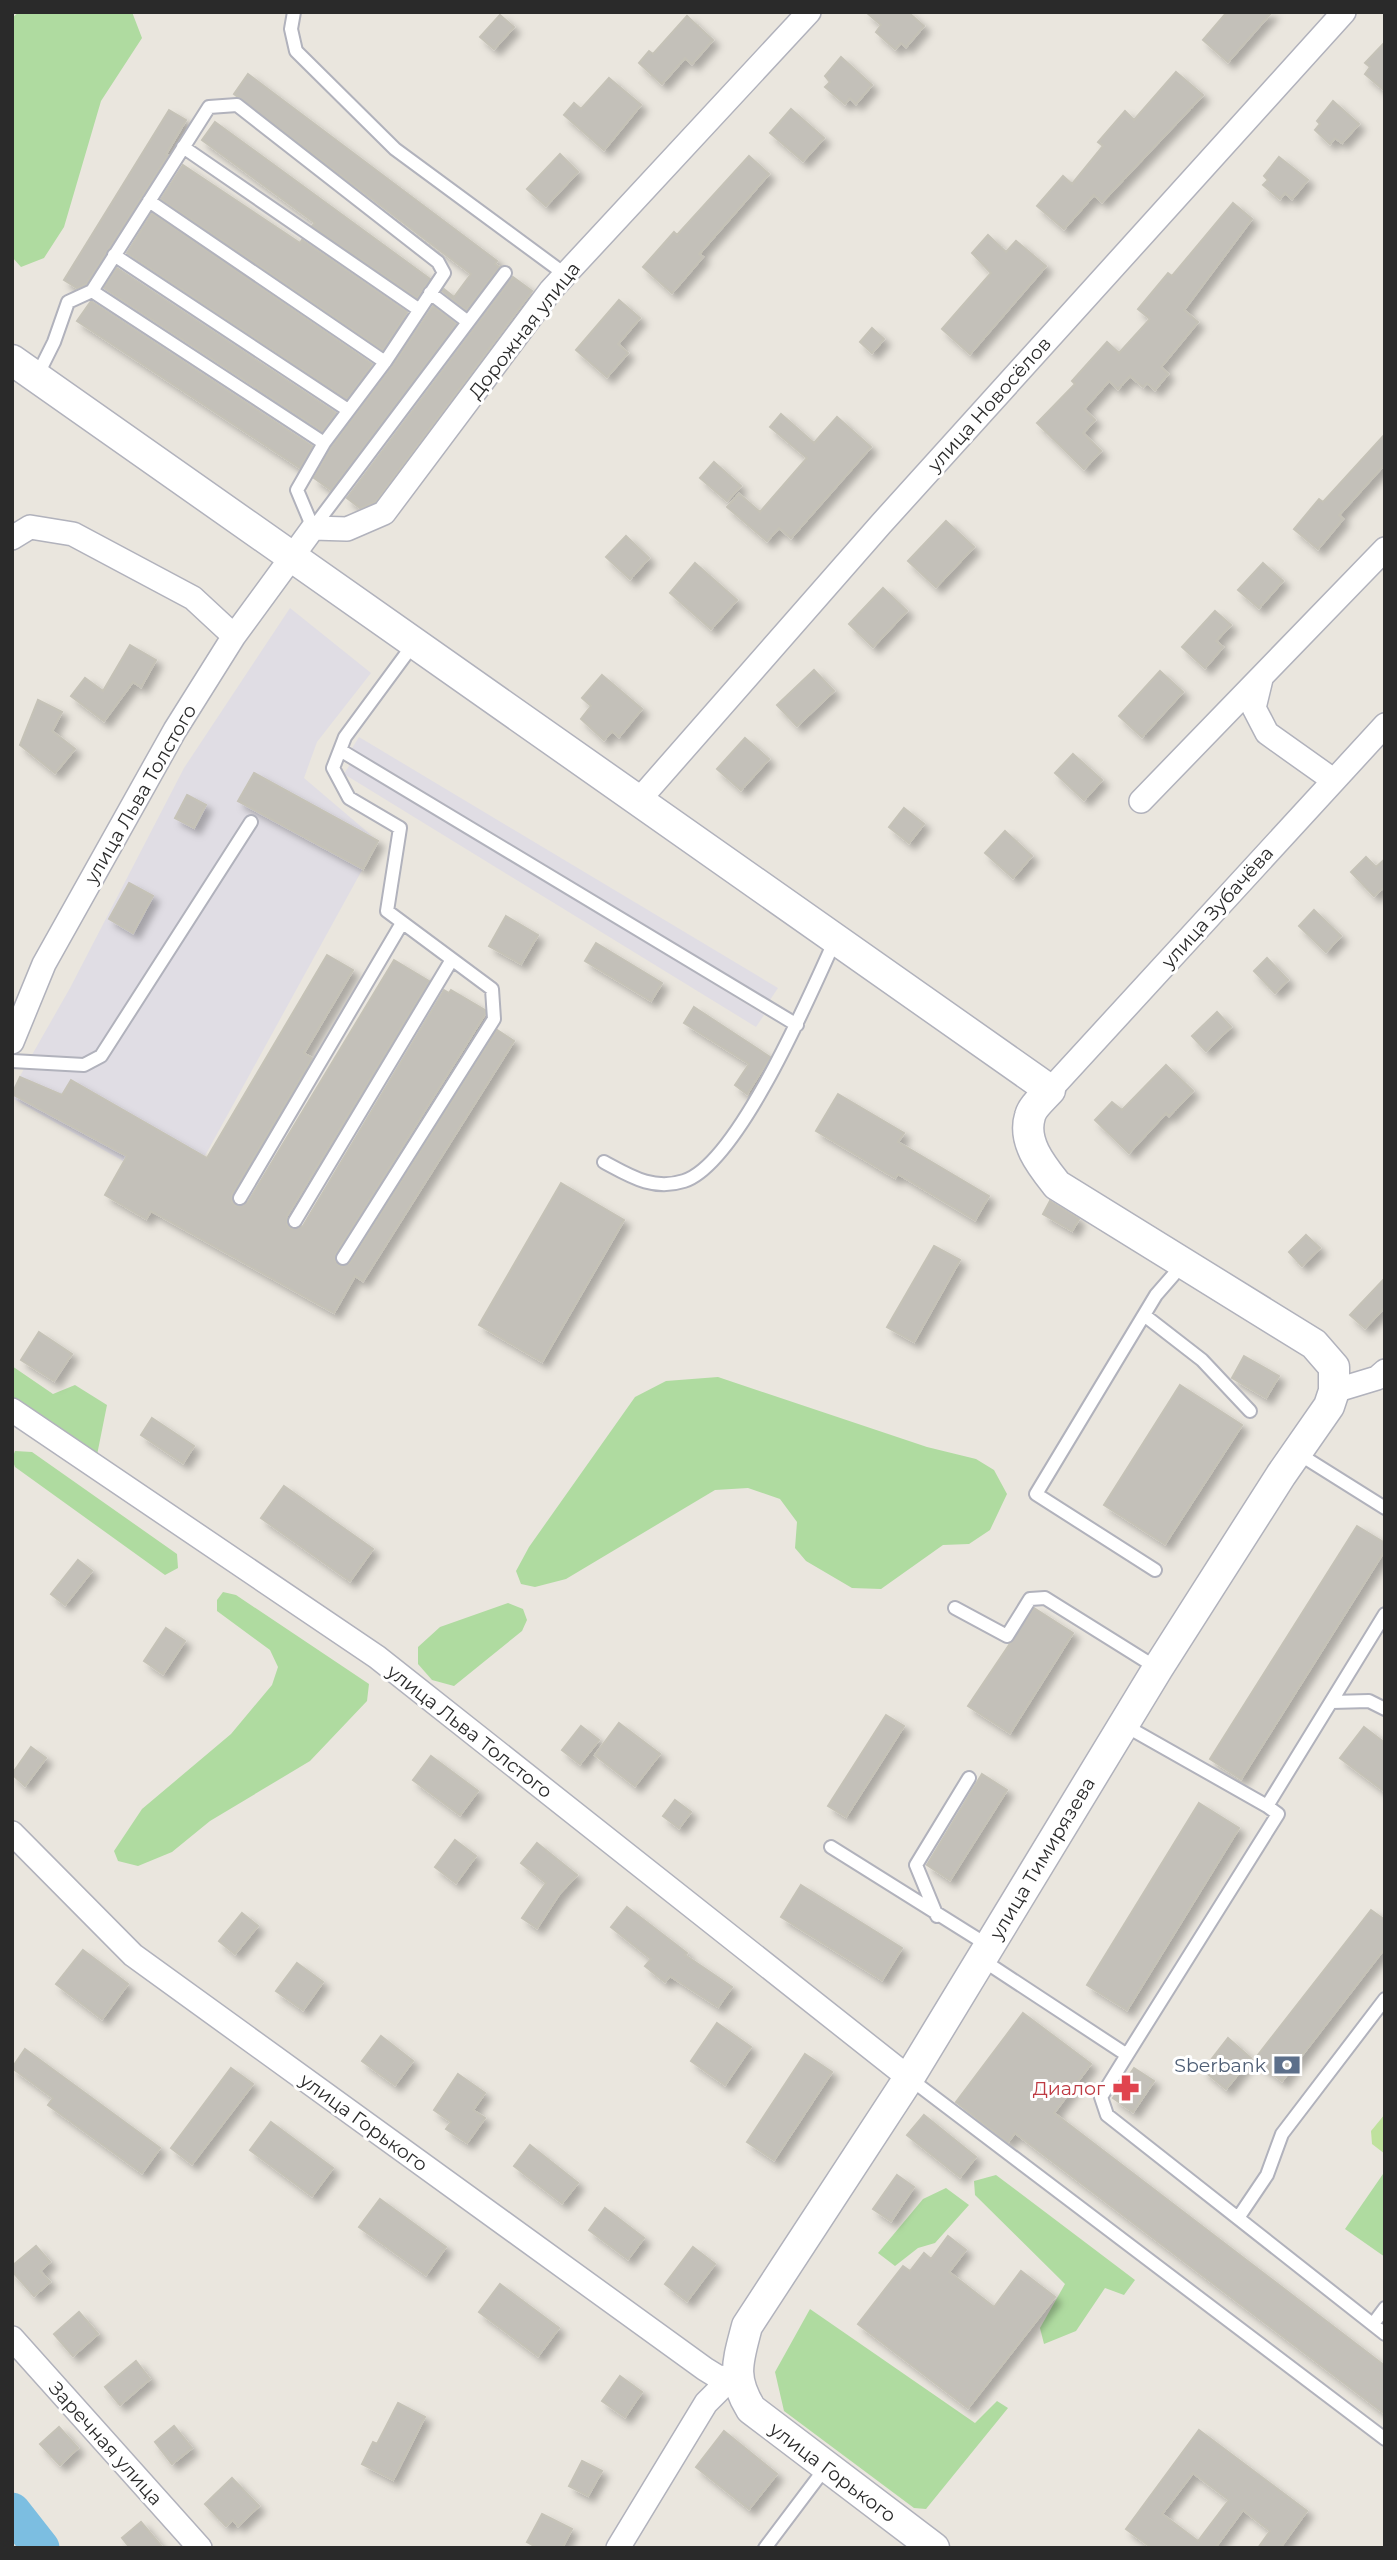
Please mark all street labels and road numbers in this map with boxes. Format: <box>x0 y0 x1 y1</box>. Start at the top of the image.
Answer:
street label: Дорожная улица <box>464 257 585 403</box>
street label: улица Новосёлов <box>922 332 1056 477</box>
street label: улица Льва Толстого <box>79 700 201 889</box>
street label: улица Зубачёва <box>1156 842 1278 974</box>
street label: улица Льва Толстого <box>382 1659 557 1803</box>
street label: улица Тимирязева <box>984 1773 1100 1944</box>
street label: улица Горького <box>295 2068 432 2176</box>
street label: Заречная улица <box>44 2377 167 2510</box>
street label: улица Горького <box>764 2417 900 2527</box>

